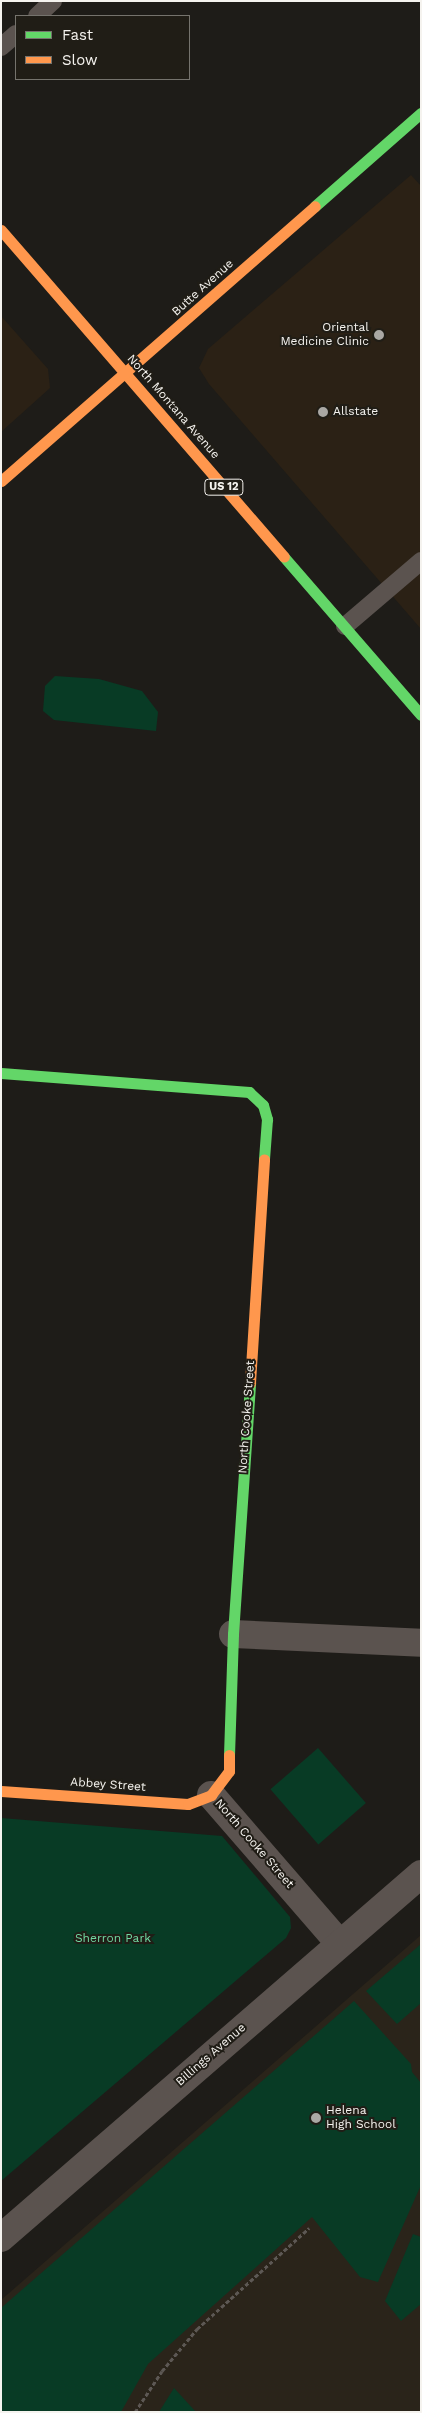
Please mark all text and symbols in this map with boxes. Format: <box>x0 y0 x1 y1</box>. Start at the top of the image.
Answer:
legend <box>15 15 190 80</box>
text: Fast <box>62 26 93 44</box>
text: Slow <box>62 51 98 69</box>
street label: Butte Avenue <box>169 257 237 319</box>
place label: Oriental Medicine Clinic <box>280 321 369 349</box>
marker: Oriental Medicine Clinic <box>373 329 385 341</box>
street label: North Montana Avenue <box>124 352 222 462</box>
place label: Allstate <box>333 405 378 419</box>
marker: Allstate <box>317 406 329 418</box>
road number: US 12 <box>204 478 244 496</box>
street label: North Cooke Street <box>236 1360 258 1474</box>
street label: Abbey Street <box>70 1775 146 1795</box>
street label: North Cooke Street <box>211 1797 297 1891</box>
park label: Sherron Park <box>75 1932 151 1946</box>
street label: Billings Avenue <box>173 2021 249 2089</box>
place label: Helena High School <box>326 2104 396 2132</box>
marker: Helena High School <box>310 2112 322 2124</box>

